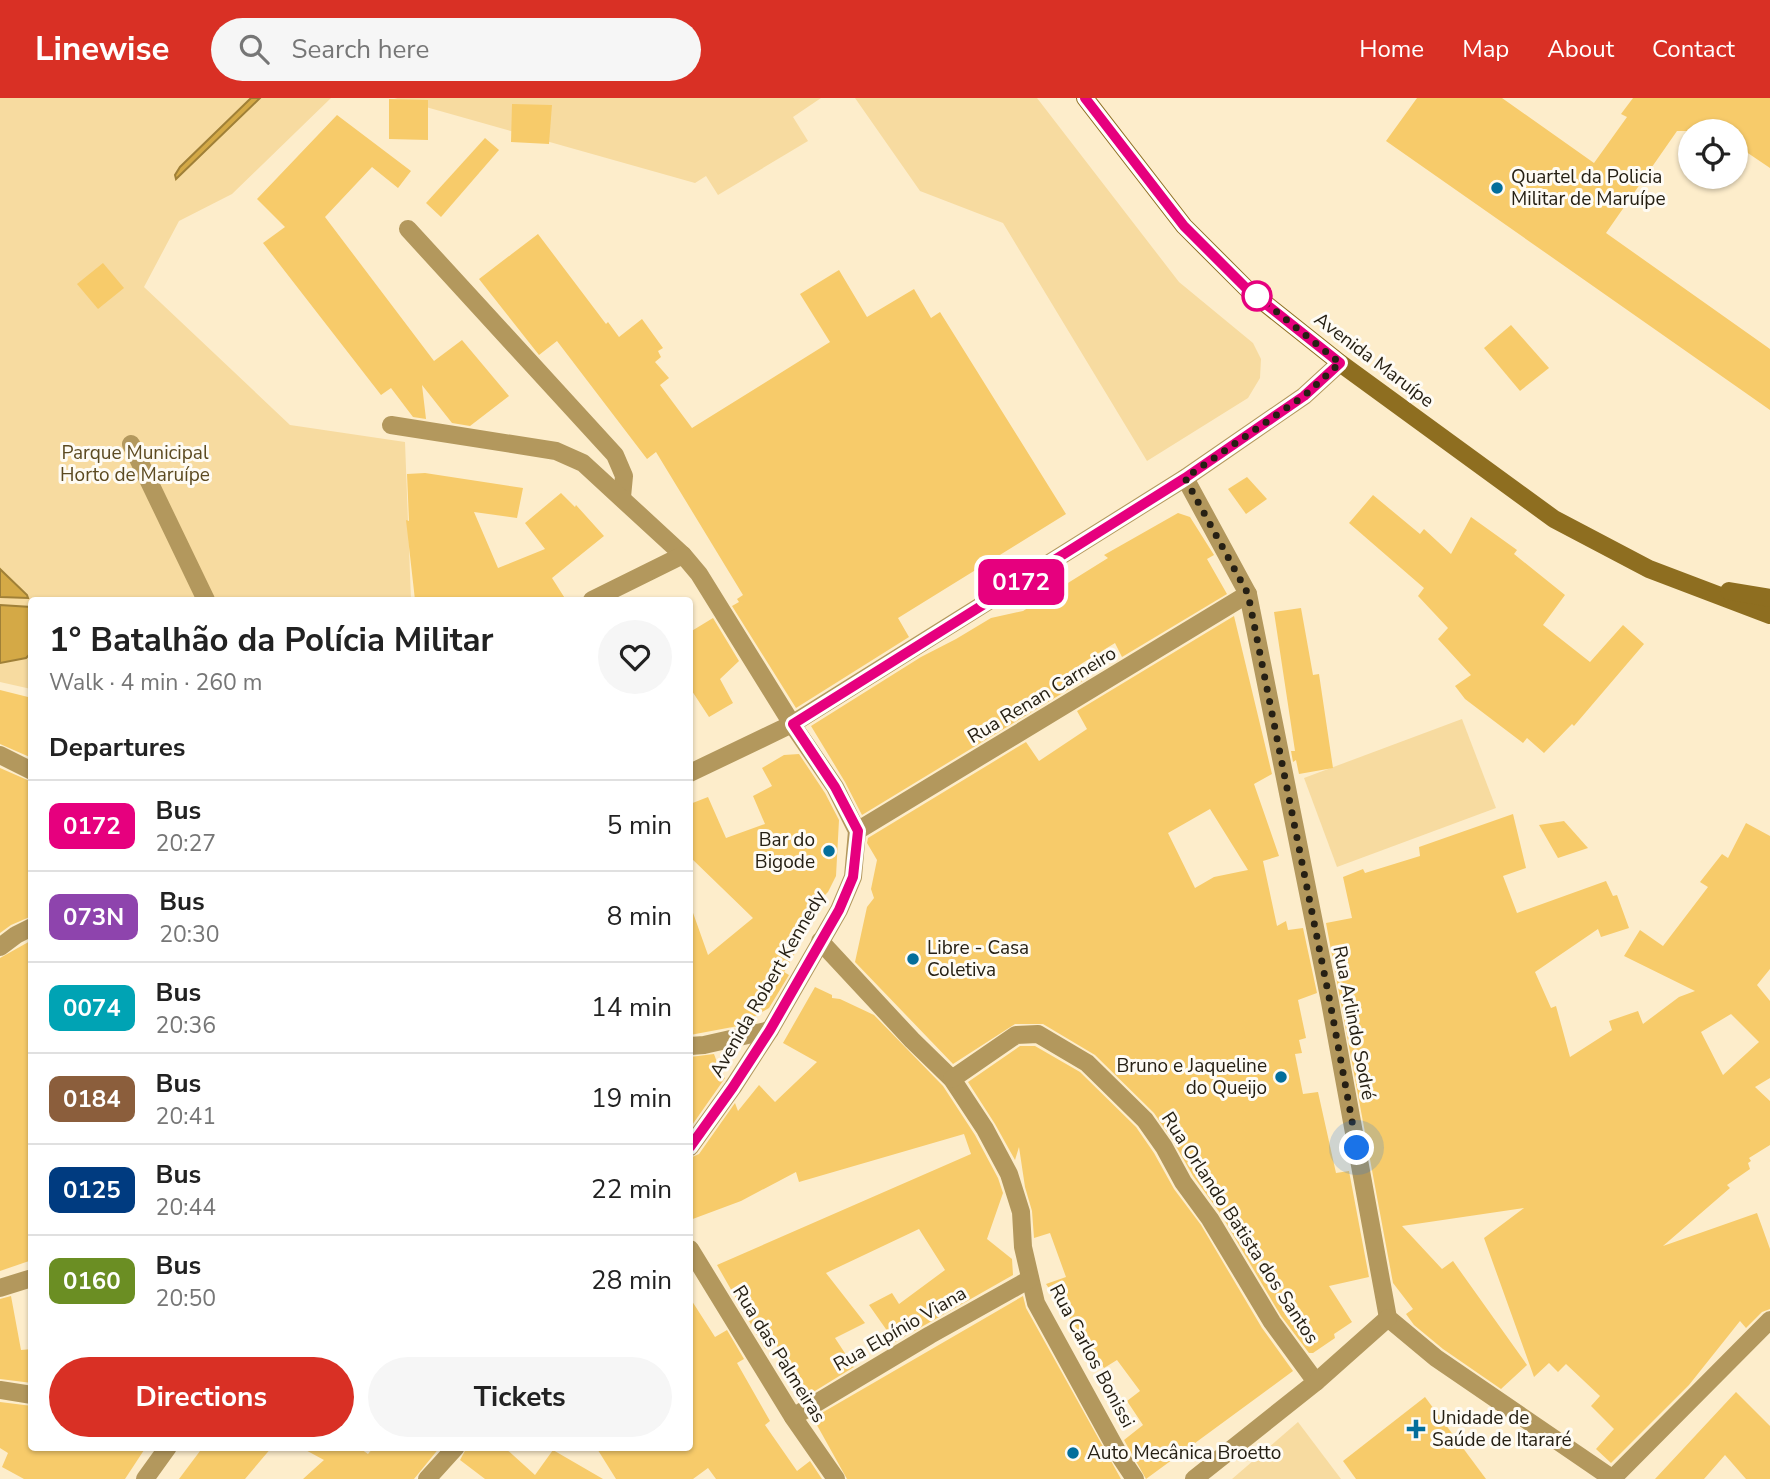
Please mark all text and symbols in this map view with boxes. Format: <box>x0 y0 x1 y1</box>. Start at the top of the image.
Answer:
search box <box>211 18 701 81</box>
text: Linewise <box>35 27 169 72</box>
icon: search <box>235 30 273 68</box>
text: Search here <box>291 32 429 67</box>
text: Home <box>1359 33 1424 65</box>
text: Map <box>1462 33 1509 65</box>
text: About <box>1547 33 1614 65</box>
text: Contact <box>1652 33 1735 65</box>
map controls <box>1678 119 1748 189</box>
button: locate <box>1678 119 1748 189</box>
place label: Quartel da Policia Militar de Maruípe <box>1511 164 1666 212</box>
marker: Quartel da Policia Militar de Maruípe <box>1489 180 1505 196</box>
unlabelled marker <box>1242 281 1272 311</box>
street label: Avenida Maruípe <box>1309 306 1439 414</box>
park label: Parque Municipal Horto de Maruípe <box>60 440 210 488</box>
line badge: 0172 <box>972 559 1070 605</box>
text: 0172 <box>992 566 1050 598</box>
text: 1° Batalhão da Polícia Militar <box>49 618 494 663</box>
button: heart <box>598 620 672 694</box>
street label: Rua Renan Carneiro <box>963 640 1121 750</box>
text: Walk · 4 min · 260 m <box>49 667 262 698</box>
text: Departures <box>49 730 185 765</box>
text: Bus <box>156 793 201 828</box>
text: 5 min <box>607 808 672 843</box>
text: 0172 <box>63 810 121 842</box>
place label: Bar do Bigode <box>755 827 815 875</box>
text: 20:27 <box>156 828 216 859</box>
marker: Bar do Bigode <box>821 843 837 859</box>
text: Bus <box>159 884 205 919</box>
street label: Avenida Robert Kennedy <box>704 886 832 1082</box>
text: 8 min <box>607 899 672 934</box>
text: 073N <box>63 901 124 933</box>
text: 20:30 <box>159 919 220 950</box>
place label: Libre - Casa Coletiva <box>927 935 1029 983</box>
street label: Rua Arlindo Sodré <box>1326 944 1382 1102</box>
marker: Libre - Casa Coletiva <box>905 951 921 967</box>
text: Bus <box>156 975 201 1010</box>
text: 14 min <box>591 990 672 1025</box>
text: 0074 <box>63 992 121 1024</box>
text: 20:36 <box>156 1010 216 1041</box>
place label: Bruno e Jaqueline do Queijo <box>1116 1053 1267 1101</box>
text: Bus <box>156 1066 201 1101</box>
marker: Bruno e Jaqueline do Queijo <box>1273 1069 1289 1085</box>
text: 19 min <box>591 1081 672 1116</box>
text: 0184 <box>63 1083 121 1115</box>
text: 20:41 <box>156 1101 216 1132</box>
street label: Rua Orlando Batista dos Santos <box>1155 1107 1325 1349</box>
your location <box>1339 1130 1374 1165</box>
text: Bus <box>156 1157 201 1192</box>
text: 22 min <box>591 1172 672 1207</box>
text: 0125 <box>63 1174 121 1206</box>
text: 20:44 <box>156 1192 216 1223</box>
text: Bus <box>156 1248 201 1283</box>
text: 28 min <box>591 1263 672 1298</box>
text: 0160 <box>63 1265 121 1297</box>
street label: Rua das Palmeiras <box>726 1280 832 1428</box>
street label: Rua Elpínio Viana <box>829 1280 971 1378</box>
street label: Rua Carlos Bonissi <box>1043 1280 1141 1432</box>
text: 20:50 <box>156 1283 216 1314</box>
button: Directions <box>49 1357 354 1437</box>
button: Tickets <box>368 1357 672 1437</box>
place label: Unidade de Saúde de Itararé <box>1432 1405 1572 1453</box>
marker: Unidade de Saúde de Itararé <box>1406 1419 1426 1439</box>
place label: Auto Mecânica Broetto <box>1087 1440 1281 1466</box>
marker: Auto Mecânica Broetto <box>1065 1445 1081 1461</box>

